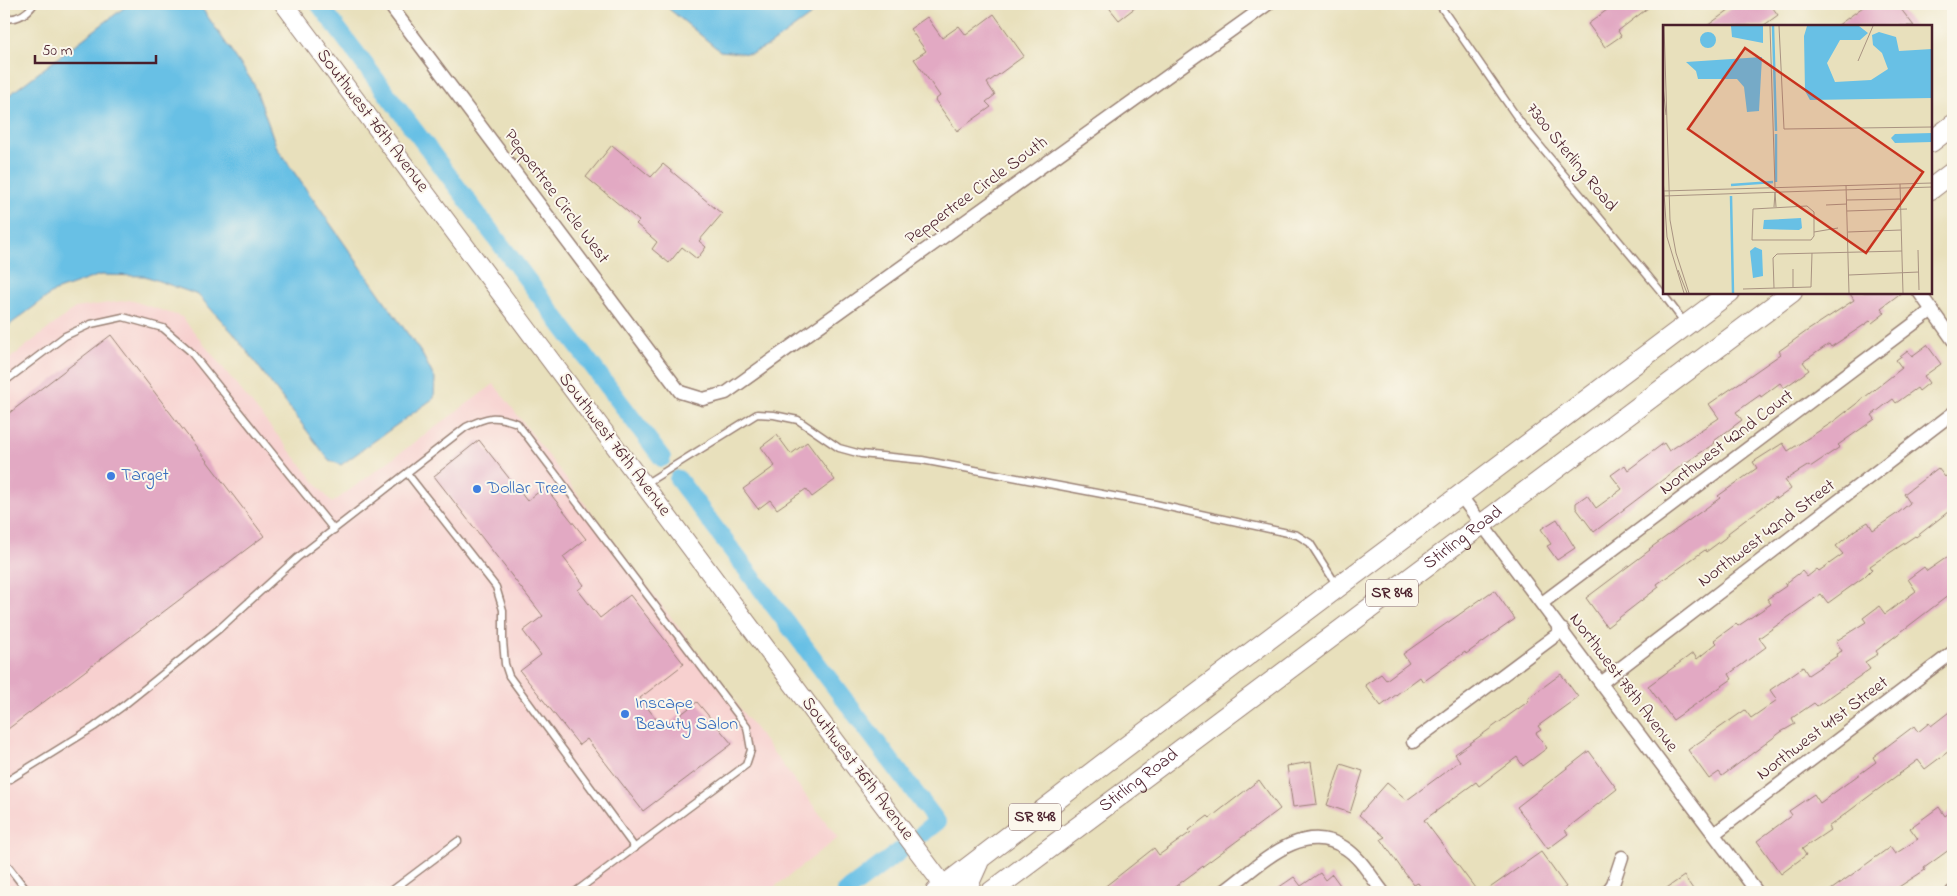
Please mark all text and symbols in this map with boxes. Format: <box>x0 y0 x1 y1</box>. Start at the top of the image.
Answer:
inset map <box>1663 25 1932 294</box>
scale bar <box>35 32 156 64</box>
text: 50 m <box>42 40 73 62</box>
street label: Southwest 76th Avenue <box>309 44 435 199</box>
street label: 7300 Sterling Road <box>1518 98 1623 219</box>
street label: Peppertree Circle West <box>497 124 615 270</box>
street label: Peppertree Circle South <box>900 130 1054 252</box>
street label: Southwest 76th Avenue <box>551 368 677 523</box>
street label: Northwest 42nd Court <box>1654 384 1800 502</box>
place label: Target <box>121 463 169 490</box>
marker: Target <box>105 470 117 482</box>
street label: Northwest 42nd Street <box>1693 474 1841 594</box>
place label: Dollar Tree <box>486 476 568 502</box>
marker: Dollar Tree <box>471 483 483 495</box>
street label: Stirling Road <box>1418 500 1508 577</box>
road number: SR 848 <box>1366 580 1418 606</box>
street label: Northwest 78th Avenue <box>1562 608 1685 759</box>
street label: Northwest 41st Street <box>1751 671 1895 787</box>
place label: Inscape Beauty Salon <box>634 691 738 738</box>
street label: Southwest 76th Avenue <box>794 692 920 847</box>
marker: Inscape Beauty Salon <box>619 708 631 720</box>
street label: Stirling Road <box>1094 743 1184 820</box>
road number: SR 848 <box>1009 804 1061 830</box>

